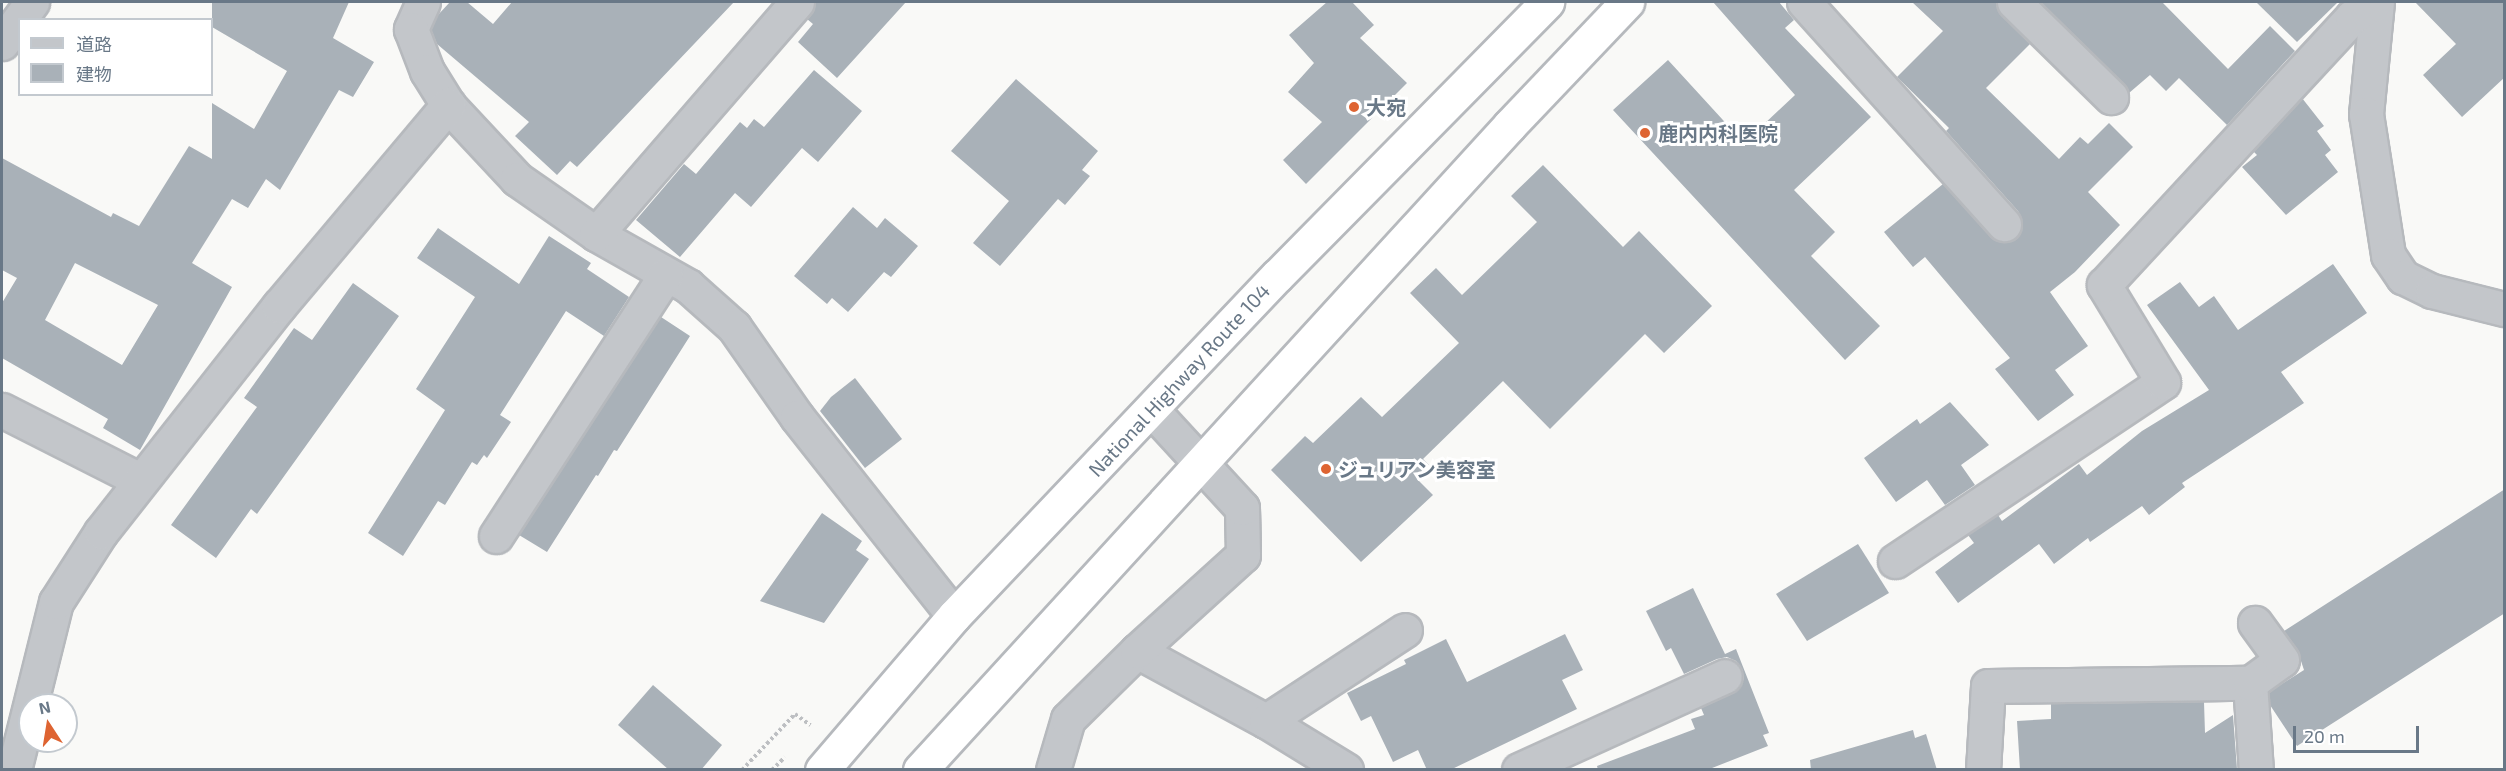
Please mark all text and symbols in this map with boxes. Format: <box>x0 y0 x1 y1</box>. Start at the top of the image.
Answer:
legend <box>18 18 213 96</box>
text: 道路 <box>76 33 112 55</box>
text: 建物 <box>76 63 112 85</box>
place label: 大宛 <box>1366 95 1406 119</box>
marker: 大宛 <box>1347 100 1361 114</box>
place label: 鹿内内科医院 <box>1658 121 1778 145</box>
marker: 鹿内内科医院 <box>1636 124 1654 142</box>
street label: National Highway Route 104 <box>1083 278 1275 482</box>
place label: ジュリアン美容室 <box>1338 457 1498 481</box>
marker: ジュリアン美容室 <box>1319 462 1333 476</box>
north arrow <box>18 693 78 753</box>
text: N <box>37 696 52 717</box>
scale bar <box>2296 714 2422 752</box>
text: 20 m <box>2304 725 2345 747</box>

